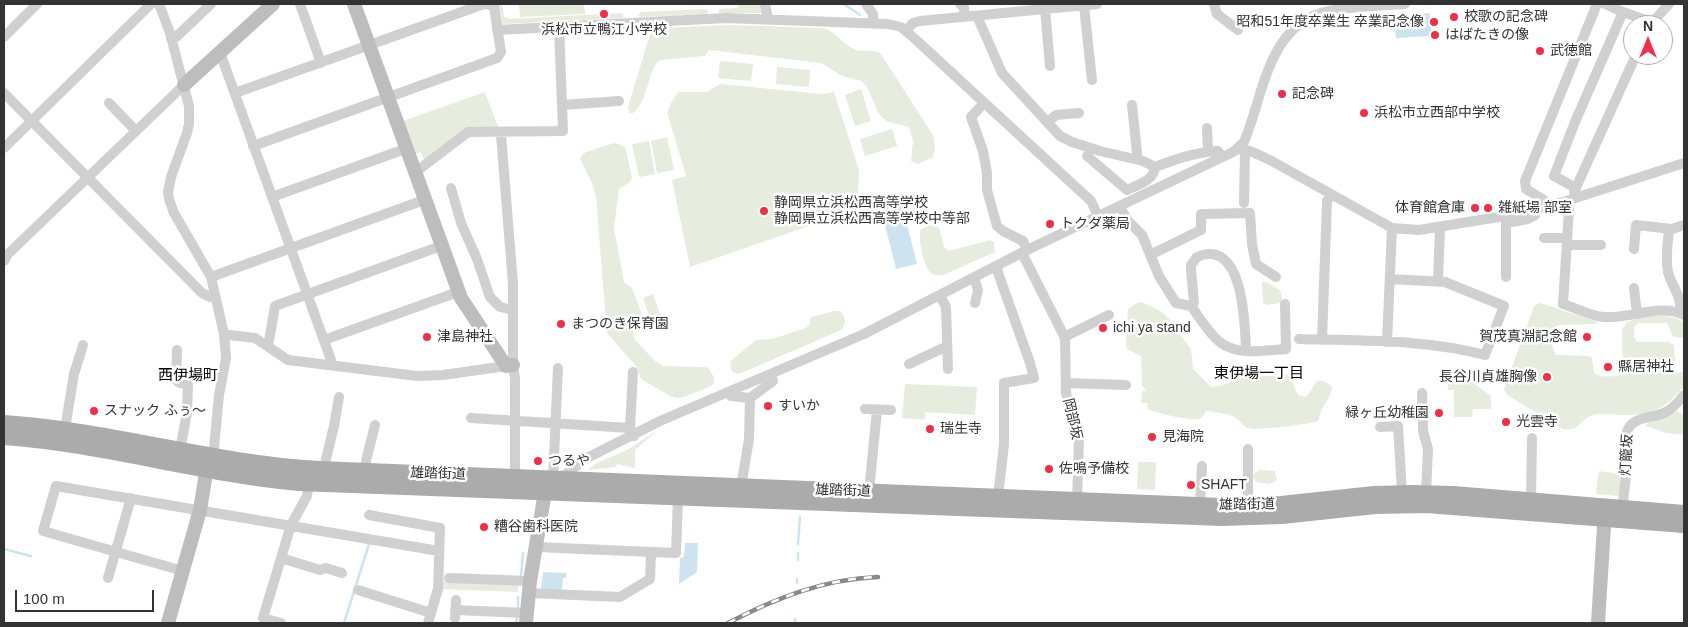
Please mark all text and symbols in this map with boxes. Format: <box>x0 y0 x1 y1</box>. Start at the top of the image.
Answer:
marker: 浜松市立鴨江小学校 <box>598 8 610 20</box>
place label: 校歌の記念碑 <box>1464 9 1548 25</box>
marker: 校歌の記念碑 <box>1448 11 1460 23</box>
place label: 昭和51年度卒業生 卒業記念像 <box>1237 14 1424 30</box>
north arrow <box>1623 15 1673 65</box>
marker: 昭和51年度卒業生 卒業記念像 <box>1428 16 1440 28</box>
text: N <box>1643 18 1653 34</box>
place label: 浜松市立鴨江小学校 <box>541 22 667 38</box>
place label: はばたきの像 <box>1445 27 1529 43</box>
marker: はばたきの像 <box>1429 29 1441 41</box>
place label: 武徳館 <box>1550 43 1592 59</box>
marker: 武徳館 <box>1534 45 1546 57</box>
place label: 記念碑 <box>1292 86 1334 102</box>
marker: 記念碑 <box>1276 88 1288 100</box>
place label: 浜松市立西部中学校 <box>1374 105 1500 121</box>
marker: 浜松市立西部中学校 <box>1358 107 1370 119</box>
place label: 静岡県立浜松西高等学校 静岡県立浜松西高等学校中等部 <box>774 195 970 228</box>
place label: 体育館倉庫 <box>1395 200 1465 216</box>
place label: 雑紙場 部室 <box>1498 200 1572 216</box>
marker: 体育館倉庫 <box>1469 202 1481 214</box>
marker: 雑紙場 部室 <box>1482 202 1494 214</box>
marker: 静岡県立浜松西高等学校 静岡県立浜松西高等学校中等部 <box>758 205 770 217</box>
place label: トクダ薬局 <box>1060 216 1130 232</box>
marker: トクダ薬局 <box>1044 218 1056 230</box>
place label: まつのき保育園 <box>571 316 669 332</box>
marker: まつのき保育園 <box>555 318 567 330</box>
place label: ichi ya stand <box>1113 320 1191 336</box>
marker: ichi ya stand <box>1097 322 1109 334</box>
place label: 津島神社 <box>437 329 493 345</box>
place label: 賀茂真淵記念館 <box>1479 329 1577 345</box>
marker: 津島神社 <box>421 331 433 343</box>
marker: 賀茂真淵記念館 <box>1581 331 1593 343</box>
place label: 縣居神社 <box>1618 359 1674 375</box>
marker: 縣居神社 <box>1602 361 1614 373</box>
district label: 東伊場一丁目 <box>1214 365 1304 383</box>
district label: 西伊場町 <box>158 367 218 385</box>
place label: 長谷川貞雄胸像 <box>1439 369 1537 385</box>
marker: 長谷川貞雄胸像 <box>1541 371 1553 383</box>
street label: 岡部坂 <box>1059 397 1085 441</box>
place label: すいか <box>778 398 820 414</box>
marker: すいか <box>762 400 774 412</box>
place label: スナック ふぅ～ <box>104 403 206 419</box>
marker: スナック ふぅ～ <box>88 405 100 417</box>
place label: 緑ヶ丘幼稚園 <box>1345 405 1429 421</box>
marker: 緑ヶ丘幼稚園 <box>1433 407 1445 419</box>
place label: 光雲寺 <box>1516 414 1558 430</box>
marker: 光雲寺 <box>1500 416 1512 428</box>
place label: 瑞生寺 <box>940 421 982 437</box>
marker: 瑞生寺 <box>924 423 936 435</box>
place label: 見海院 <box>1162 429 1204 445</box>
marker: 見海院 <box>1146 431 1158 443</box>
street label: 灯籠坂 <box>1618 434 1636 476</box>
place label: つるや <box>548 453 590 469</box>
marker: つるや <box>532 455 544 467</box>
place label: 佐鳴予備校 <box>1059 461 1129 477</box>
marker: 佐鳴予備校 <box>1043 463 1055 475</box>
street label: 雄踏街道 <box>410 465 466 483</box>
place label: SHAFT <box>1201 477 1247 493</box>
marker: SHAFT <box>1185 479 1197 491</box>
street label: 雄踏街道 <box>815 482 871 500</box>
street label: 雄踏街道 <box>1219 496 1275 514</box>
place label: 糟谷歯科医院 <box>494 519 578 535</box>
marker: 糟谷歯科医院 <box>478 521 490 533</box>
scale bar <box>18 580 156 612</box>
text: 100 m <box>23 590 65 607</box>

